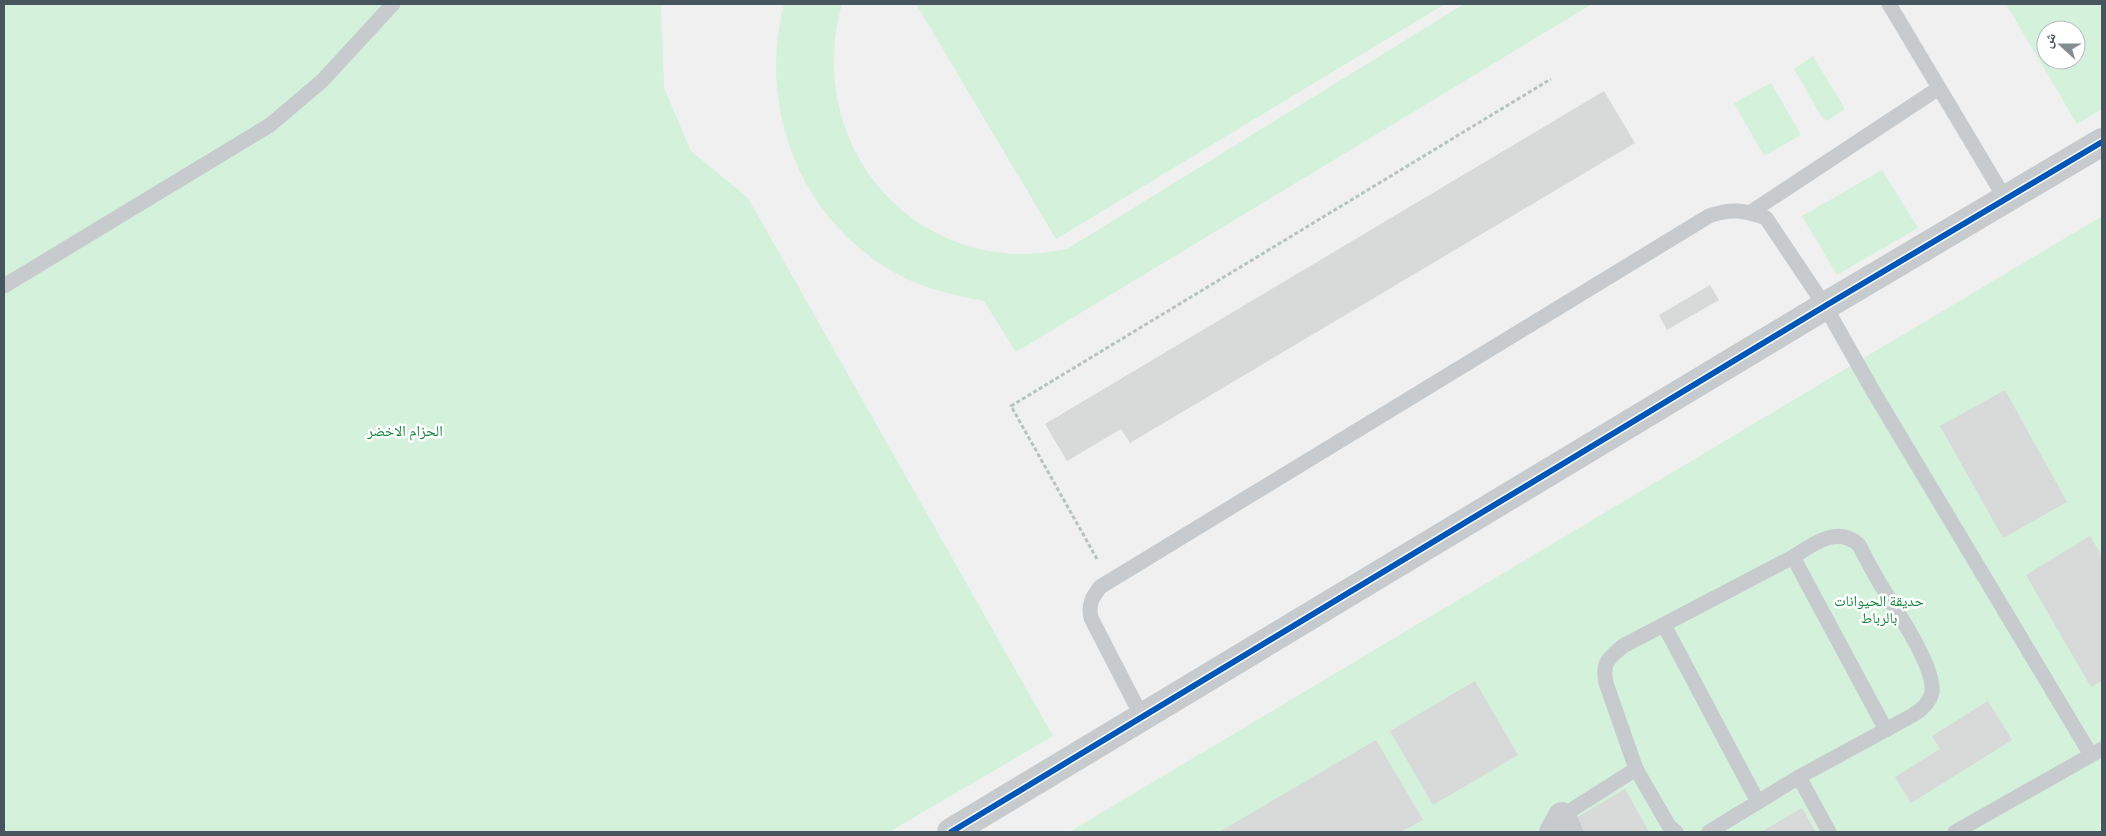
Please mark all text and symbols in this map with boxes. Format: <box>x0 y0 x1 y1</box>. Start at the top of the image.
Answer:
north arrow <box>2036 20 2086 70</box>
text: ش <box>2038 30 2060 51</box>
park label: الحزام الاخضر <box>366 422 443 441</box>
park label: حديقة الحيوانات بالرباط <box>1834 592 1924 627</box>

